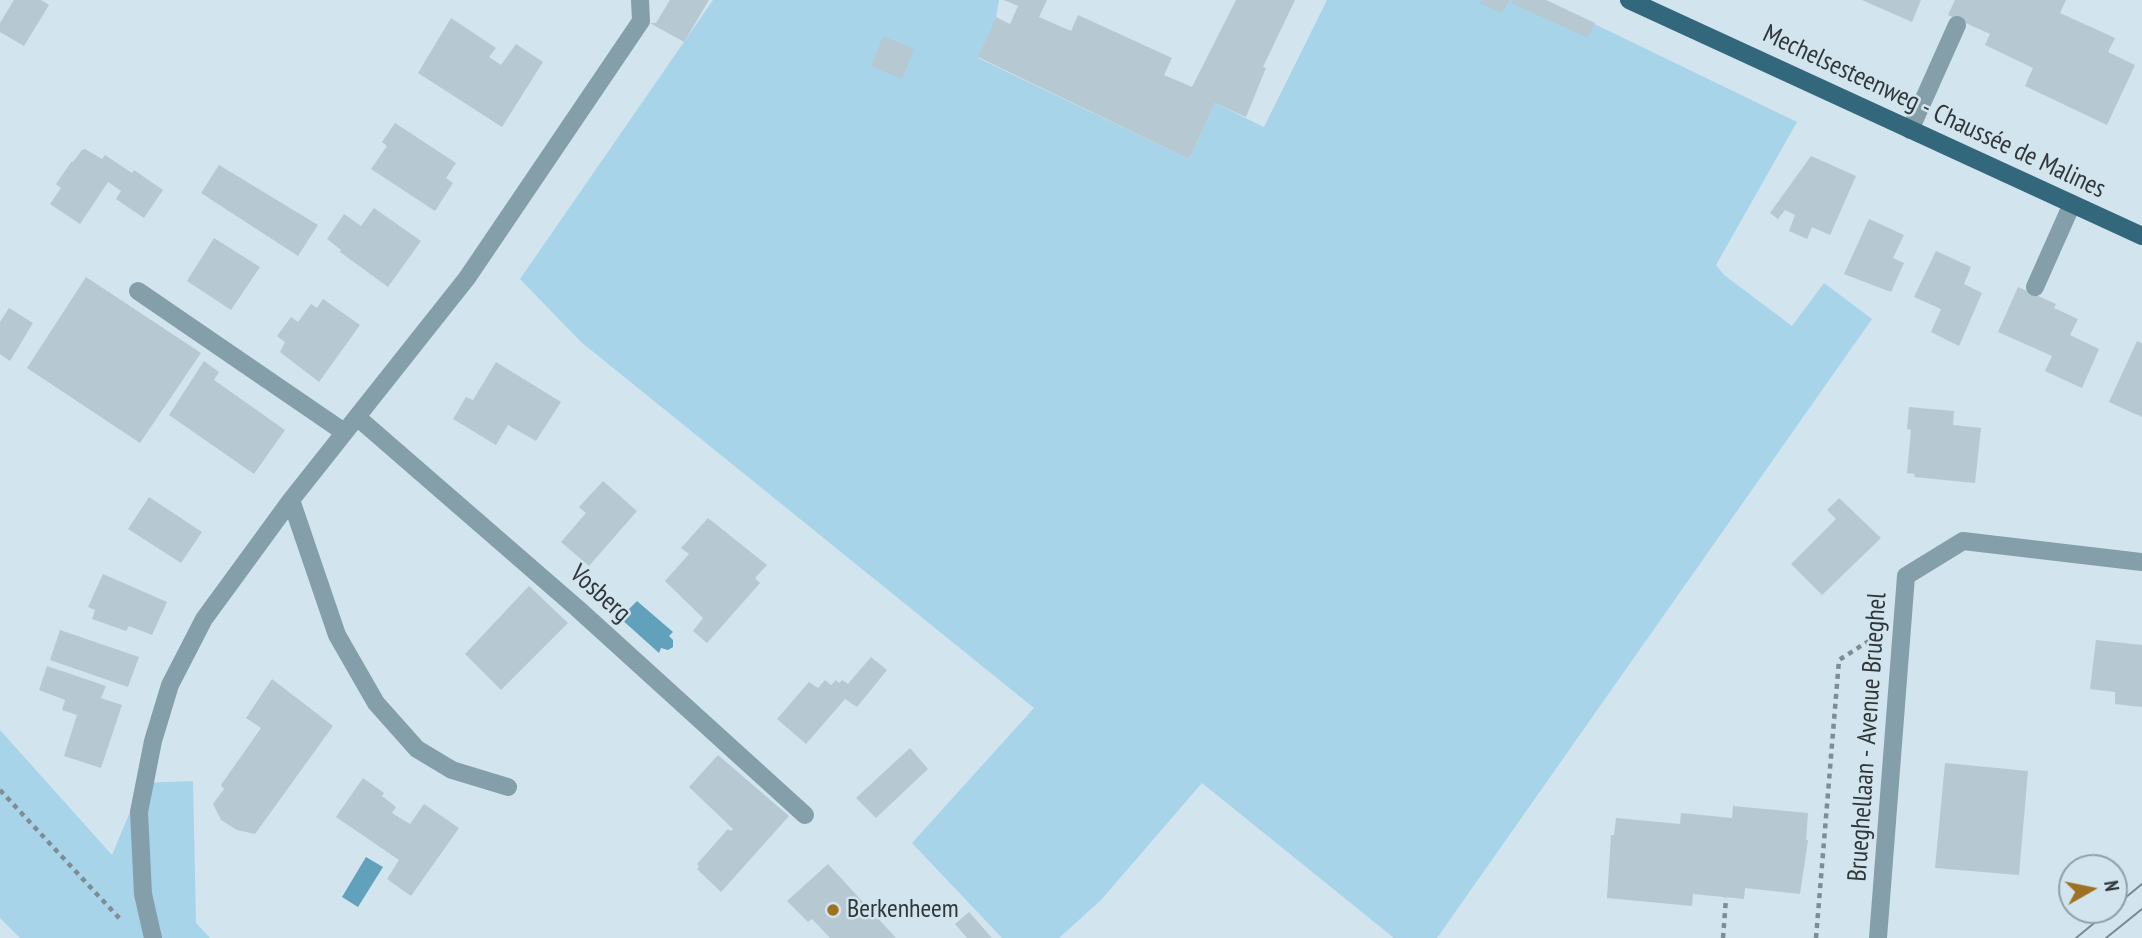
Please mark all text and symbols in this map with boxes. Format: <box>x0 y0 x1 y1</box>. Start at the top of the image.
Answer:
street label: Mechelsesteenweg - Chaussée de Malines <box>1758 19 2110 205</box>
street label: Vosberg <box>563 559 637 629</box>
street label: Brueghellaan - Avenue Brueghel <box>1842 592 1894 882</box>
north arrow <box>2058 854 2128 924</box>
text: N <box>2099 879 2124 893</box>
place label: Berkenheem <box>847 894 959 926</box>
marker: Berkenheem <box>825 902 841 918</box>

